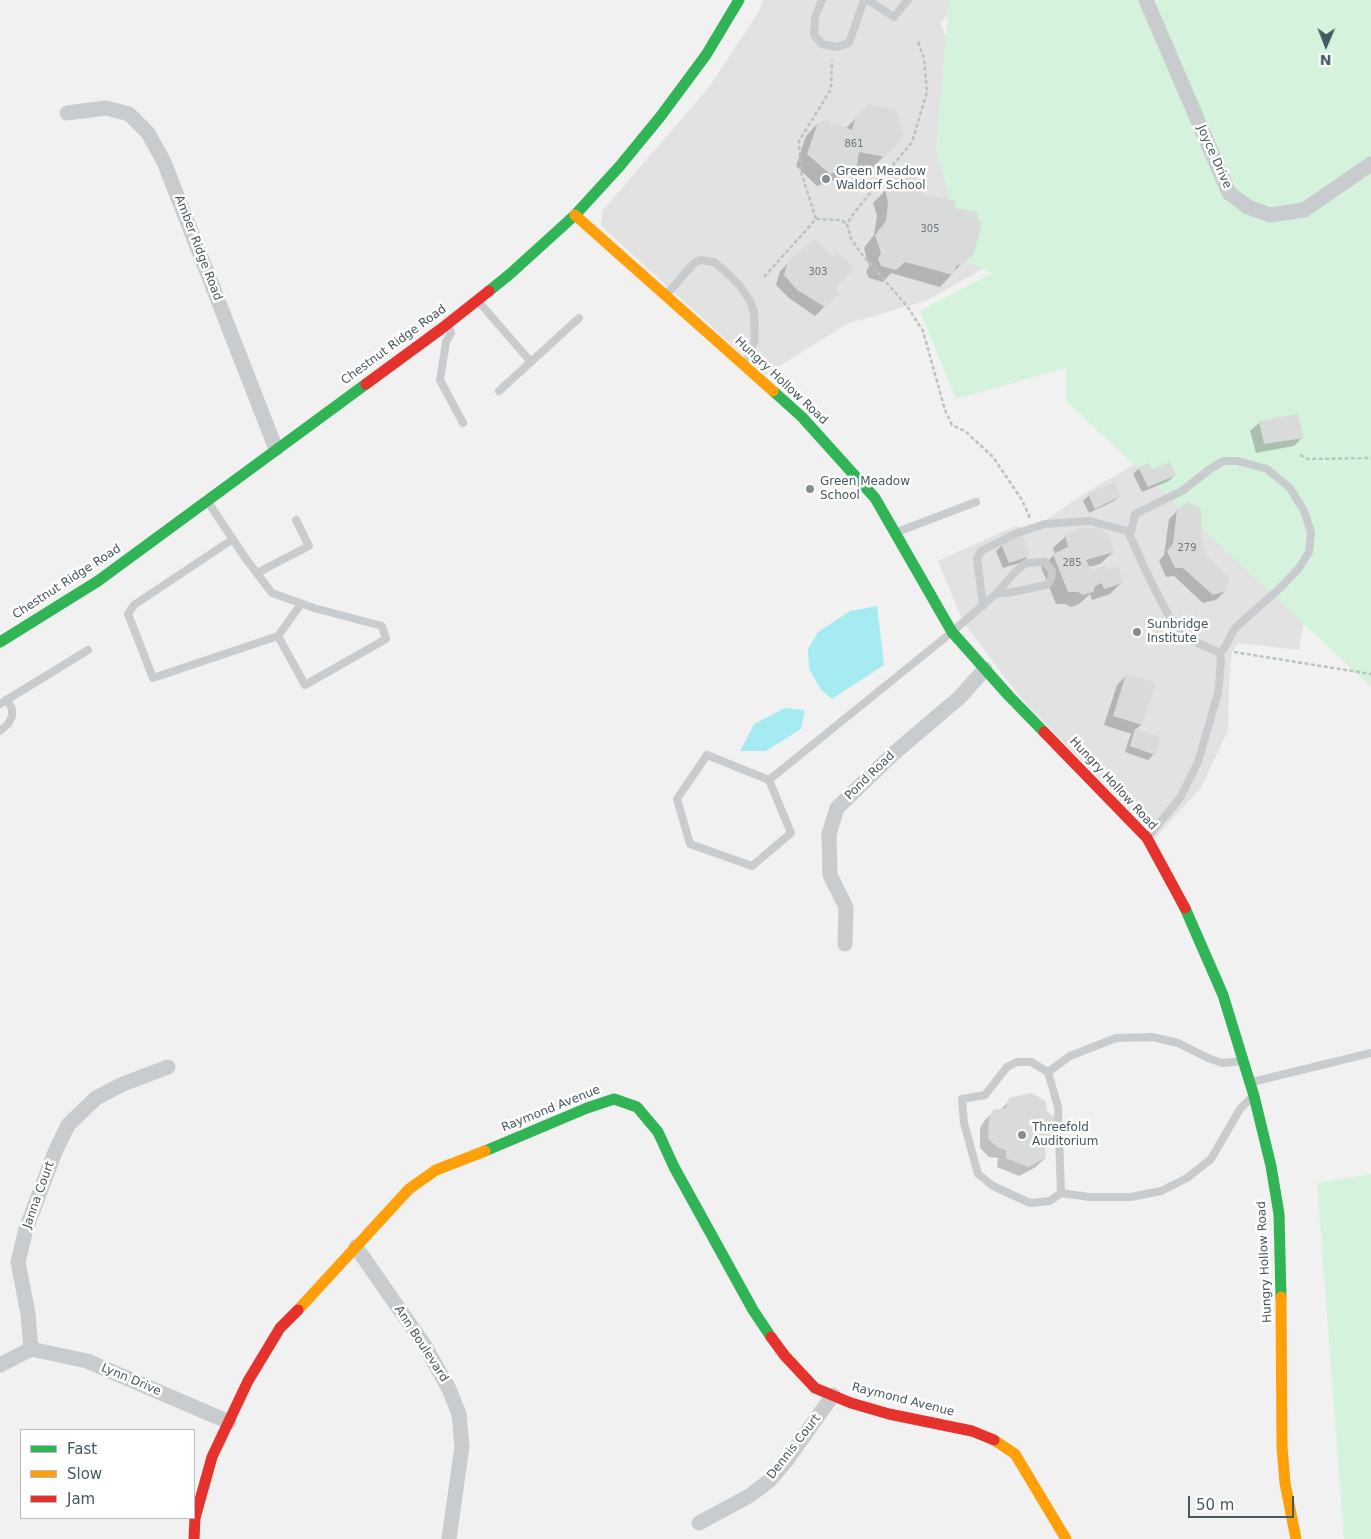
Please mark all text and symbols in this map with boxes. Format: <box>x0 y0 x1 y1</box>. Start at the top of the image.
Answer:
north arrow <box>1301 20 1351 70</box>
text: N <box>1320 52 1332 68</box>
street label: Joyce Drive <box>1194 123 1234 191</box>
house number: 861 <box>844 138 864 150</box>
place label: Green Meadow Waldorf School <box>836 165 926 193</box>
marker: Green Meadow Waldorf School <box>820 173 832 185</box>
street label: Amber Ridge Road <box>171 193 225 303</box>
house number: 305 <box>920 223 940 235</box>
house number: 303 <box>808 266 828 278</box>
street label: Chestnut Ridge Road <box>339 302 449 388</box>
street label: Hungry Hollow Road <box>732 334 830 428</box>
place label: Green Meadow School <box>820 475 910 503</box>
marker: Green Meadow School <box>804 483 816 495</box>
street label: Chestnut Ridge Road <box>10 542 124 622</box>
house number: 279 <box>1177 542 1197 554</box>
house number: 285 <box>1062 557 1082 569</box>
place label: Sunbridge Institute <box>1147 618 1208 646</box>
marker: Sunbridge Institute <box>1131 626 1143 638</box>
street label: Hungry Hollow Road <box>1066 735 1160 833</box>
street label: Pond Road <box>842 749 898 803</box>
street label: Raymond Avenue <box>500 1083 602 1135</box>
place label: Threefold Auditorium <box>1032 1121 1098 1149</box>
marker: Threefold Auditorium <box>1016 1129 1028 1141</box>
street label: Janna Court <box>20 1160 58 1230</box>
street label: Hungry Hollow Road <box>1255 1201 1275 1323</box>
street label: Ann Boulevard <box>391 1303 451 1385</box>
street label: Lynn Drive <box>99 1361 163 1399</box>
street label: Raymond Avenue <box>850 1380 956 1420</box>
street label: Dennis Court <box>764 1412 824 1482</box>
legend <box>20 1429 195 1519</box>
text: Fast <box>67 1440 97 1458</box>
text: Slow <box>67 1465 102 1483</box>
scale bar <box>1191 1486 1297 1518</box>
text: Jam <box>67 1490 95 1508</box>
text: 50 m <box>1196 1496 1234 1514</box>

